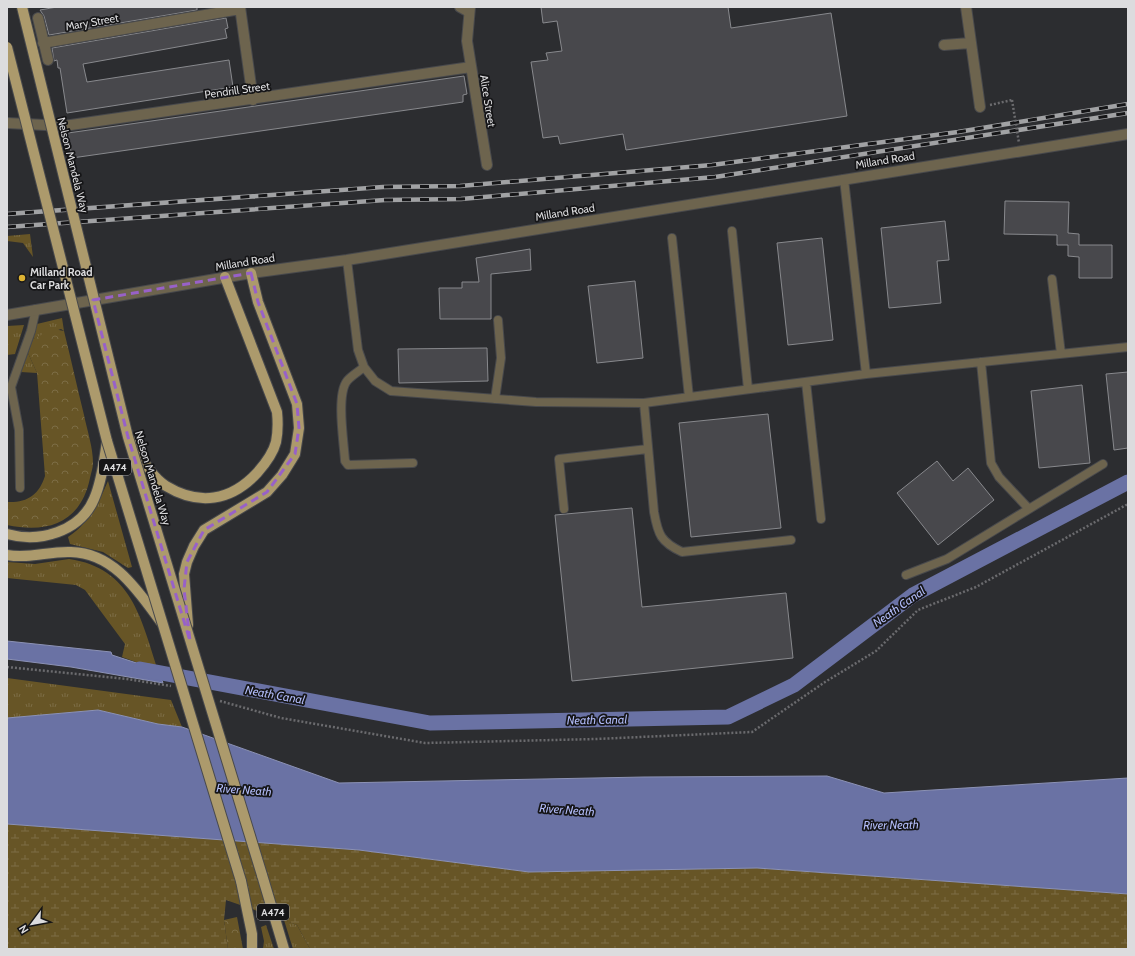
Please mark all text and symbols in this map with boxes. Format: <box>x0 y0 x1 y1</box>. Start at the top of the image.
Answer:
street label: Mary Street <box>64 10 120 34</box>
street label: Alice Street <box>477 74 499 129</box>
street label: Pendrill Street <box>203 78 271 102</box>
street label: Nelson Mandela Way <box>54 116 92 215</box>
street label: Milland Road <box>854 148 916 172</box>
street label: Milland Road <box>534 200 596 224</box>
street label: Milland Road <box>214 250 276 274</box>
place label: Milland Road Car Park <box>30 265 93 292</box>
marker: Milland Road Car Park <box>17 273 27 283</box>
street label: Nelson Mandela Way <box>132 429 174 527</box>
road number: A474 <box>99 459 131 475</box>
water label: Neath Canal <box>870 583 928 630</box>
water label: Neath Canal <box>244 682 306 707</box>
water label: Neath Canal <box>567 711 628 728</box>
water label: River Neath <box>216 780 272 799</box>
water label: River Neath <box>539 800 595 819</box>
water label: River Neath <box>863 817 919 832</box>
north arrow <box>12 904 52 944</box>
road number: A474 <box>257 904 289 920</box>
text: N <box>16 922 32 936</box>

